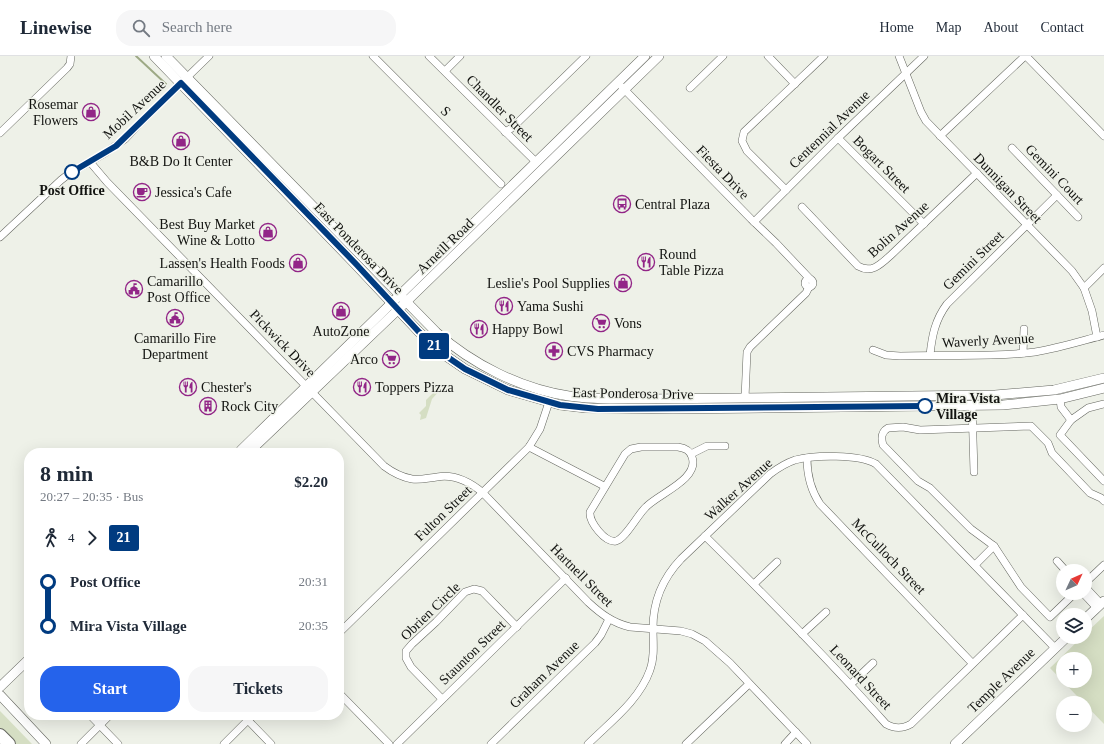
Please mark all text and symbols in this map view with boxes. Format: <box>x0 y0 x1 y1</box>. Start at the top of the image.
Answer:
search box <box>116 10 396 46</box>
text: Linewise <box>20 17 92 38</box>
icon: search <box>130 17 152 39</box>
text: Search here <box>162 19 232 35</box>
text: Home <box>880 20 914 35</box>
text: Map <box>936 20 961 35</box>
text: About <box>983 20 1018 35</box>
text: Contact <box>1040 20 1084 35</box>
street label: Chandler Street <box>463 72 536 145</box>
street label: Mobil Avenue <box>100 77 169 142</box>
street label: Centennial Avenue <box>786 87 873 172</box>
place label: Rosemar Flowers <box>28 97 78 128</box>
shop icon: Rosemar Flowers <box>81 102 101 122</box>
street label: S <box>438 103 454 119</box>
shop icon: B&B Do It Center <box>171 131 191 151</box>
street label: Bogart Street <box>850 133 913 196</box>
street label: Gemini Court <box>1022 141 1087 207</box>
street label: Fiesta Drive <box>693 142 752 202</box>
street label: Dunnigan Street <box>971 150 1045 226</box>
place label: B&B Do It Center <box>129 154 233 169</box>
marker: Post Office <box>64 164 80 180</box>
cafe icon: Jessica's Cafe <box>132 182 152 202</box>
place label: Post Office <box>39 183 105 198</box>
place label: Jessica's Cafe <box>155 185 232 200</box>
bus stop icon: Central Plaza <box>612 194 632 214</box>
place label: Central Plaza <box>635 197 711 212</box>
street label: Bolin Avenue <box>865 198 932 260</box>
street label: East Ponderosa Drive <box>311 200 406 297</box>
street label: Arneill Road <box>414 216 477 277</box>
place label: Best Buy Market Wine & Lotto <box>159 217 255 248</box>
shop icon: Best Buy Market Wine & Lotto <box>258 222 278 242</box>
street label: Gemini Street <box>940 228 1007 293</box>
place label: Round Table Pizza <box>659 247 724 278</box>
restaurant icon: Round Table Pizza <box>636 252 656 272</box>
shop icon: Lassen's Health Foods <box>288 253 308 273</box>
place label: Lassen's Health Foods <box>160 256 285 271</box>
shop icon: Leslie's Pool Supplies <box>613 273 633 293</box>
place label: Camarillo Post Office <box>147 274 210 305</box>
place label: Leslie's Pool Supplies <box>487 276 610 291</box>
public building icon: Camarillo Post Office <box>124 279 144 299</box>
restaurant icon: Yama Sushi <box>494 296 514 316</box>
place label: Yama Sushi <box>517 299 584 314</box>
shop icon: AutoZone <box>331 301 351 321</box>
street label: Pickwick Drive <box>247 307 318 380</box>
public building icon: Camarillo Fire Department <box>165 308 185 328</box>
supermarket icon: Vons <box>591 313 611 333</box>
place label: Vons <box>614 316 642 331</box>
restaurant icon: Happy Bowl <box>469 319 489 339</box>
place label: Happy Bowl <box>492 322 563 337</box>
place label: AutoZone <box>313 324 369 339</box>
place label: Camarillo Fire Department <box>134 331 216 362</box>
street label: Waverly Avenue <box>942 331 1035 350</box>
line badge: 21 <box>416 333 452 359</box>
text: 21 <box>427 338 441 353</box>
pharmacy icon: CVS Pharmacy <box>544 341 564 361</box>
place label: CVS Pharmacy <box>567 344 654 359</box>
supermarket icon: Arco <box>381 349 401 369</box>
place label: Arco <box>350 352 378 367</box>
restaurant icon: Chester's <box>178 377 198 397</box>
restaurant icon: Toppers Pizza <box>352 377 372 397</box>
place label: Chester's <box>201 380 252 395</box>
place label: Toppers Pizza <box>375 380 455 395</box>
street label: East Ponderosa Drive <box>572 385 694 402</box>
place label: Mira Vista Village <box>936 391 1000 422</box>
building icon: Rock City <box>198 396 218 416</box>
marker: Mira Vista Village <box>917 398 933 414</box>
place label: Rock City <box>221 399 278 414</box>
street label: Walker Avenue <box>702 455 775 523</box>
text: 8 min <box>40 461 93 486</box>
text: $2.20 <box>294 474 328 490</box>
street label: Fulton Street <box>412 483 475 544</box>
text: 20:27 – 20:35 · Bus <box>40 489 143 504</box>
street label: McCulloch Street <box>849 515 929 597</box>
icon: walk <box>40 527 62 549</box>
icon: forward <box>81 527 103 549</box>
text: 4 <box>68 530 75 545</box>
text: 21 <box>117 530 131 545</box>
street label: Hartnell Street <box>547 541 616 610</box>
north arrow <box>1056 564 1092 600</box>
map controls <box>1056 564 1092 732</box>
text: Post Office <box>70 574 140 590</box>
text: 20:31 <box>298 574 328 589</box>
street label: Obrien Circle <box>398 579 463 643</box>
button: layers <box>1056 608 1092 644</box>
street label: Staunton Street <box>436 617 509 688</box>
text: Mira Vista Village <box>70 618 187 634</box>
text: 20:35 <box>298 618 328 633</box>
street label: Graham Avenue <box>507 638 582 711</box>
street label: Leonard Street <box>827 642 894 713</box>
street label: Temple Avenue <box>965 645 1038 716</box>
button: + <box>1056 652 1092 688</box>
button: Start <box>40 666 180 712</box>
button: Tickets <box>188 666 328 712</box>
button: − <box>1056 696 1092 732</box>

